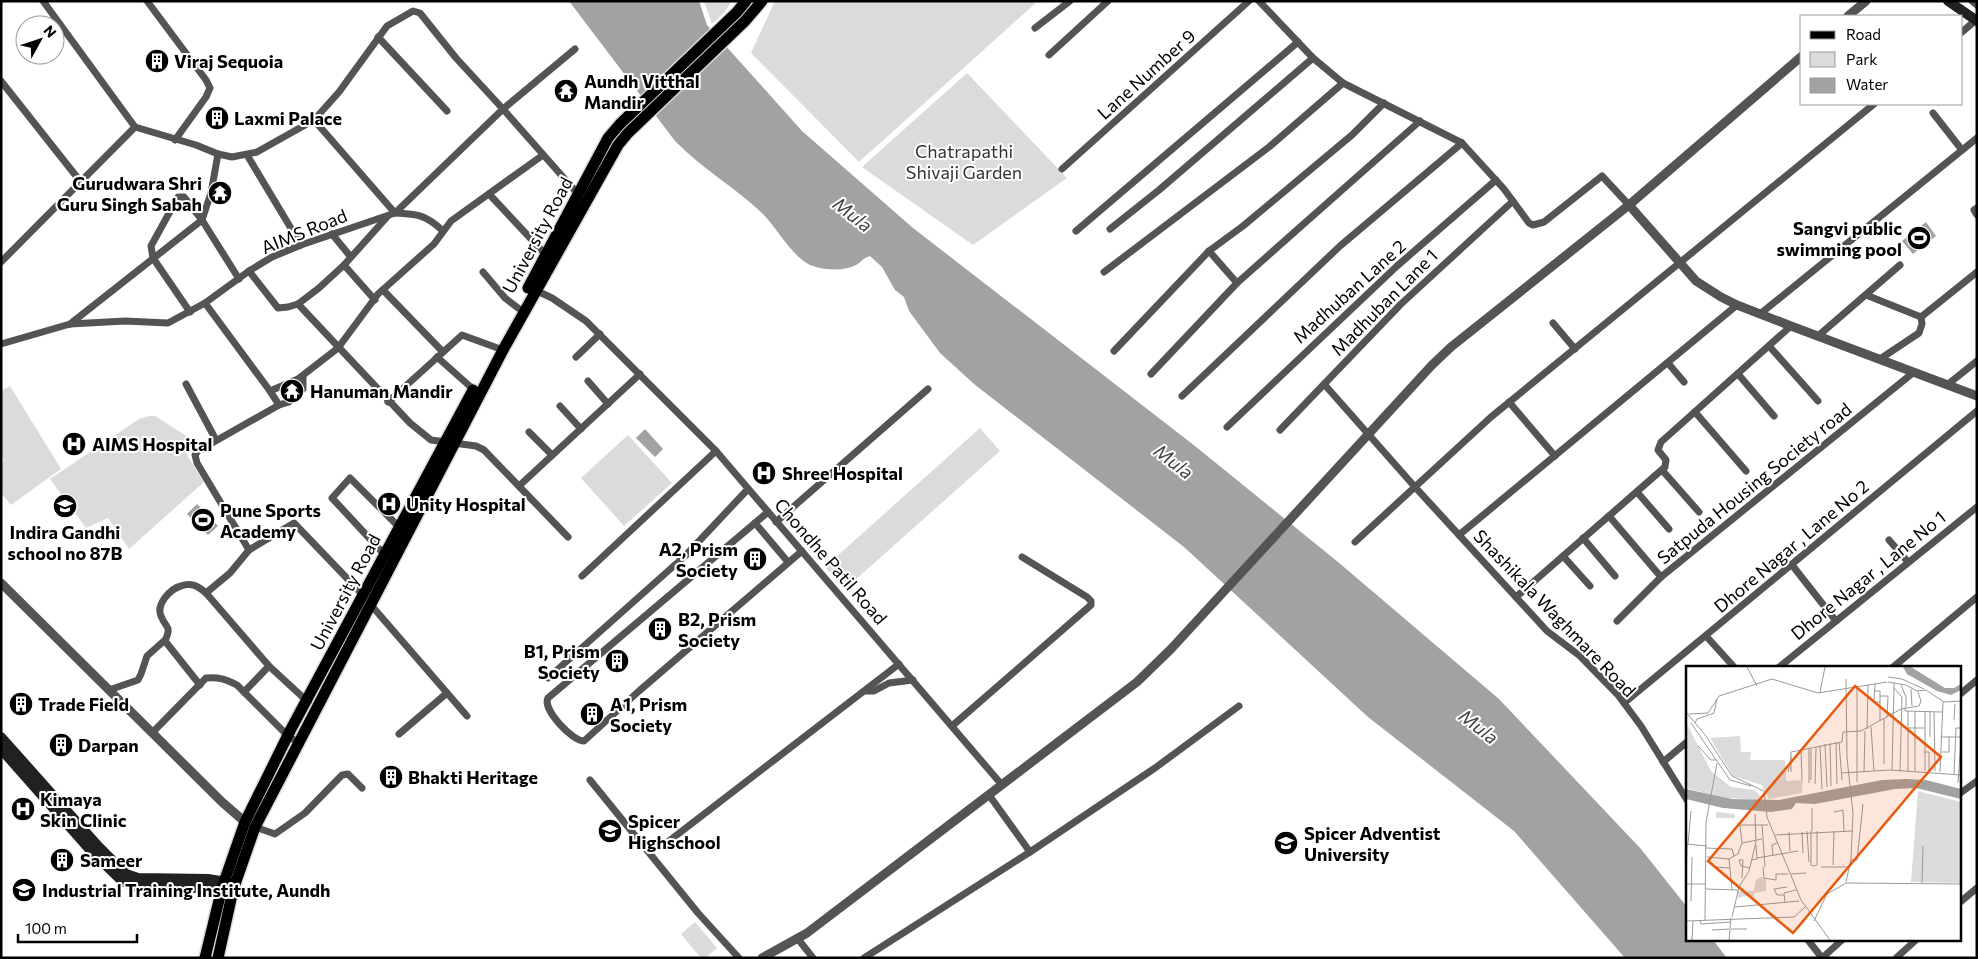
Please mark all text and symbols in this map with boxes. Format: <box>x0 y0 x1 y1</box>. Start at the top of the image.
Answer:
north arrow <box>15 15 65 65</box>
legend <box>1800 15 1963 105</box>
text: N <box>40 22 60 41</box>
street label: Lane Number 9 <box>1093 24 1199 124</box>
text: Road <box>1846 25 1881 43</box>
building icon: Viraj Sequoia <box>144 48 170 74</box>
place label: Viraj Sequoia <box>174 50 283 72</box>
text: Park <box>1846 50 1877 68</box>
place label: Aundh Vitthal Mandir <box>584 70 700 113</box>
text: Water <box>1846 75 1888 93</box>
temple icon: Aundh Vitthal Mandir <box>553 78 579 104</box>
building icon: Laxmi Palace <box>204 105 230 131</box>
place label: Laxmi Palace <box>234 107 342 129</box>
park label: Chatrapathi Shivaji Garden <box>906 140 1022 183</box>
place label: Gurudwara Shri Guru Singh Sabah <box>57 172 202 215</box>
street label: University Road <box>497 173 577 297</box>
temple icon: Gurudwara Shri Guru Singh Sabah <box>207 180 233 206</box>
water label: Mula <box>829 192 877 236</box>
street label: AIMS Road <box>258 204 350 258</box>
place label: Sangvi public swimming pool <box>1777 217 1902 260</box>
sports icon: Sangvi public swimming pool <box>1906 225 1932 251</box>
street label: Madhuban Lane 2 <box>1288 235 1410 347</box>
street label: Madhuban Lane 1 <box>1326 244 1442 360</box>
temple icon: Hanuman Mandir <box>279 378 305 404</box>
place label: Hanuman Mandir <box>310 380 453 402</box>
street label: Satpuda Housing Society road <box>1652 398 1856 568</box>
hospital icon: AIMS Hospital <box>61 431 87 457</box>
place label: AIMS Hospital <box>92 433 212 455</box>
water label: Mula <box>1150 439 1198 483</box>
hospital icon: Shree Hospital <box>751 460 777 486</box>
place label: Shree Hospital <box>782 462 903 484</box>
street label: Dhore Nagar , Lane No 2 <box>1709 475 1873 617</box>
hospital icon: Unity Hospital <box>376 491 402 517</box>
school or university icon: Indira Gandhi school no 87B <box>52 493 78 519</box>
place label: Unity Hospital <box>406 493 526 515</box>
street label: Chondhe Patil Road <box>770 493 892 629</box>
place label: Pune Sports Academy <box>220 499 321 542</box>
street label: Dhore Nagar , Lane No 1 <box>1786 506 1950 644</box>
sports icon: Pune Sports Academy <box>190 507 216 533</box>
place label: Indira Gandhi school no 87B <box>8 521 122 564</box>
street label: Shashikala Waghmare Road <box>1469 525 1641 701</box>
street label: University Road <box>305 530 385 654</box>
place label: A2, Prism Society <box>659 538 738 581</box>
building icon: A2, Prism Society <box>742 546 768 572</box>
place label: B2, Prism Society <box>678 608 756 651</box>
building icon: B2, Prism Society <box>647 616 673 642</box>
place label: B1, Prism Society <box>524 640 600 683</box>
building icon: B1, Prism Society <box>604 648 630 674</box>
inset map <box>1686 666 1960 942</box>
building icon: Trade Field <box>8 691 34 717</box>
place label: Trade Field <box>38 693 129 715</box>
place label: A1, Prism Society <box>610 693 687 736</box>
building icon: A1, Prism Society <box>579 701 605 727</box>
water label: Mula <box>1455 704 1503 748</box>
building icon: Darpan <box>48 732 74 758</box>
place label: Darpan <box>78 734 139 756</box>
building icon: Bhakti Heritage <box>378 764 404 790</box>
place label: Bhakti Heritage <box>408 766 538 788</box>
place label: Kimaya Skin Clinic <box>40 788 127 831</box>
hospital icon: Kimaya Skin Clinic <box>10 796 36 822</box>
place label: Spicer Highschool <box>628 810 721 853</box>
school or university icon: Spicer Highschool <box>597 818 623 844</box>
place label: Spicer Adventist University <box>1304 822 1441 865</box>
school or university icon: Spicer Adventist University <box>1273 830 1299 856</box>
building icon: Sameer <box>49 847 75 873</box>
place label: Sameer <box>80 849 143 871</box>
school or university icon: Industrial Training Institute, Aundh <box>11 877 37 903</box>
place label: Industrial Training Institute, Aundh <box>42 879 331 901</box>
scale bar <box>18 912 136 944</box>
text: 100 m <box>25 919 67 937</box>

